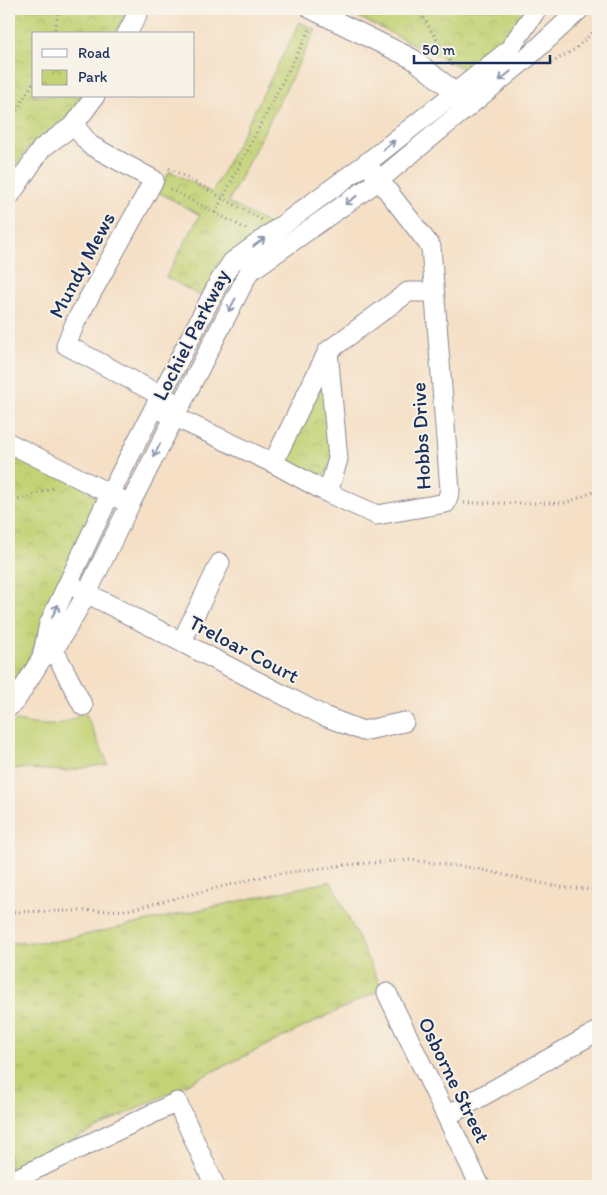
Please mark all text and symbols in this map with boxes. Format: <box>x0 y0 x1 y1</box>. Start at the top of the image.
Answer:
legend <box>32 32 195 98</box>
scale bar <box>414 32 551 64</box>
text: 50 m <box>422 41 455 59</box>
text: Road <box>78 44 111 62</box>
text: Park <box>78 68 108 86</box>
one-way arrow <box>499 71 512 82</box>
one-way arrow <box>382 140 395 151</box>
one-way arrow <box>344 195 358 205</box>
street label: Mundy Mews <box>43 207 120 322</box>
one-way arrow <box>252 237 266 247</box>
street label: Lochiel Parkway <box>147 265 234 405</box>
one-way arrow <box>226 297 236 312</box>
street label: Hobbs Drive <box>405 381 436 491</box>
one-way arrow <box>152 442 162 457</box>
one-way arrow <box>50 604 60 619</box>
street label: Treloar Court <box>185 609 304 688</box>
street label: Osborne Street <box>413 1013 496 1147</box>

